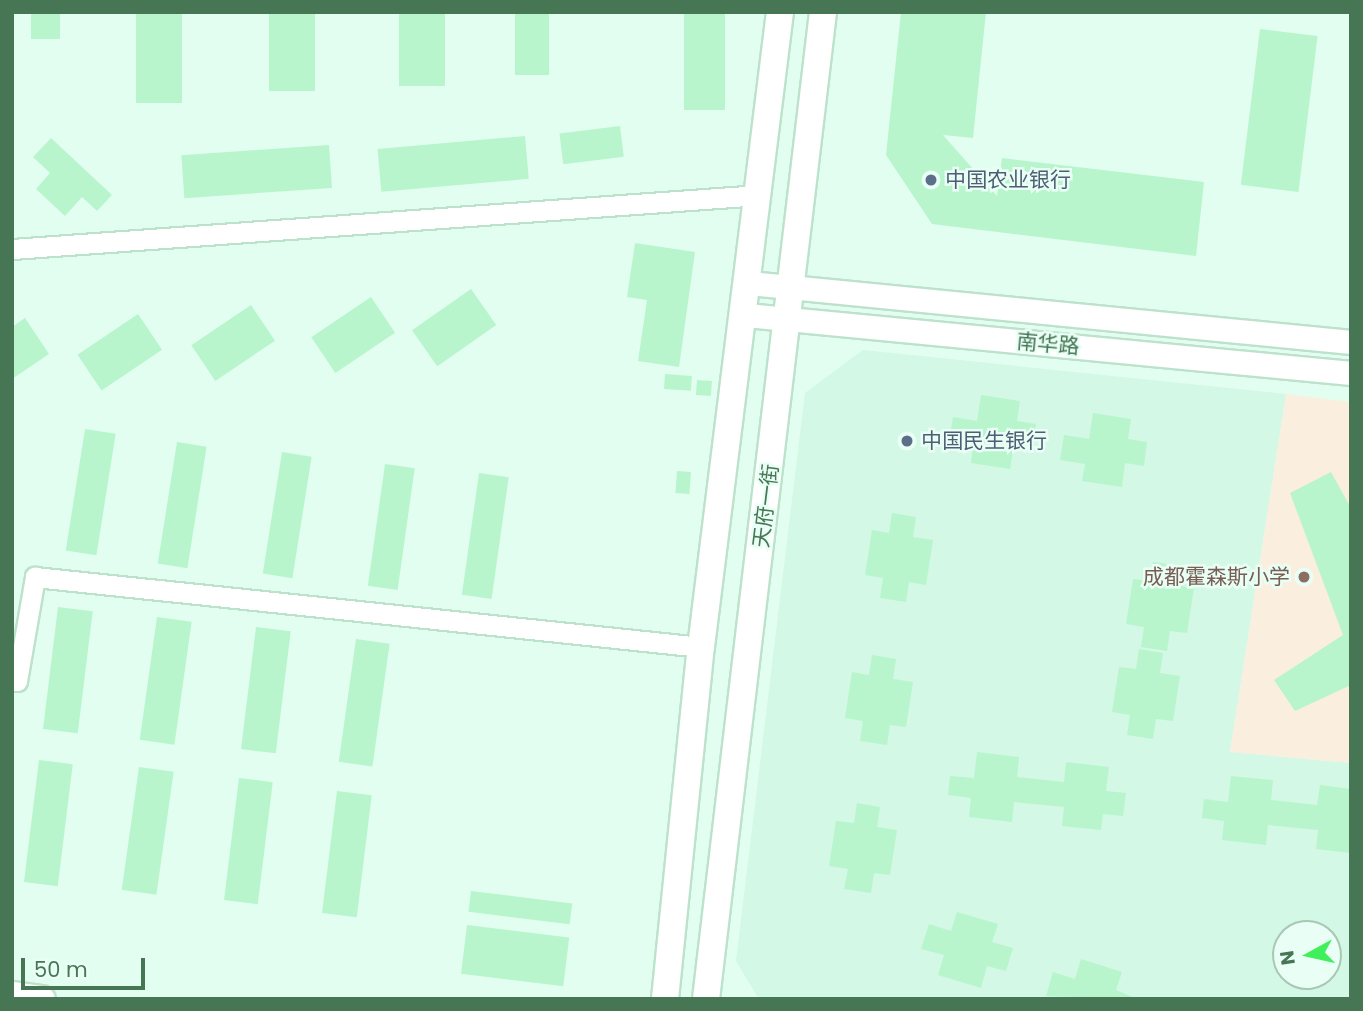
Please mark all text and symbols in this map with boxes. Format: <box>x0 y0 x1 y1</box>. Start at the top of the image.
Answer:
place label: 中国农业银行 <box>945 167 1071 193</box>
marker: 中国农业银行 <box>923 172 939 188</box>
street label: 南华路 <box>1016 329 1080 359</box>
place label: 中国民生银行 <box>921 428 1047 454</box>
marker: 中国民生银行 <box>899 433 915 449</box>
street label: 天府一街 <box>748 463 784 549</box>
place label: 成都霍森斯小学 <box>1143 564 1290 590</box>
marker: 成都霍森斯小学 <box>1296 569 1312 585</box>
north arrow <box>1272 920 1342 990</box>
scale bar <box>24 944 149 988</box>
text: N <box>1273 949 1302 967</box>
text: 50 m <box>34 955 88 984</box>

